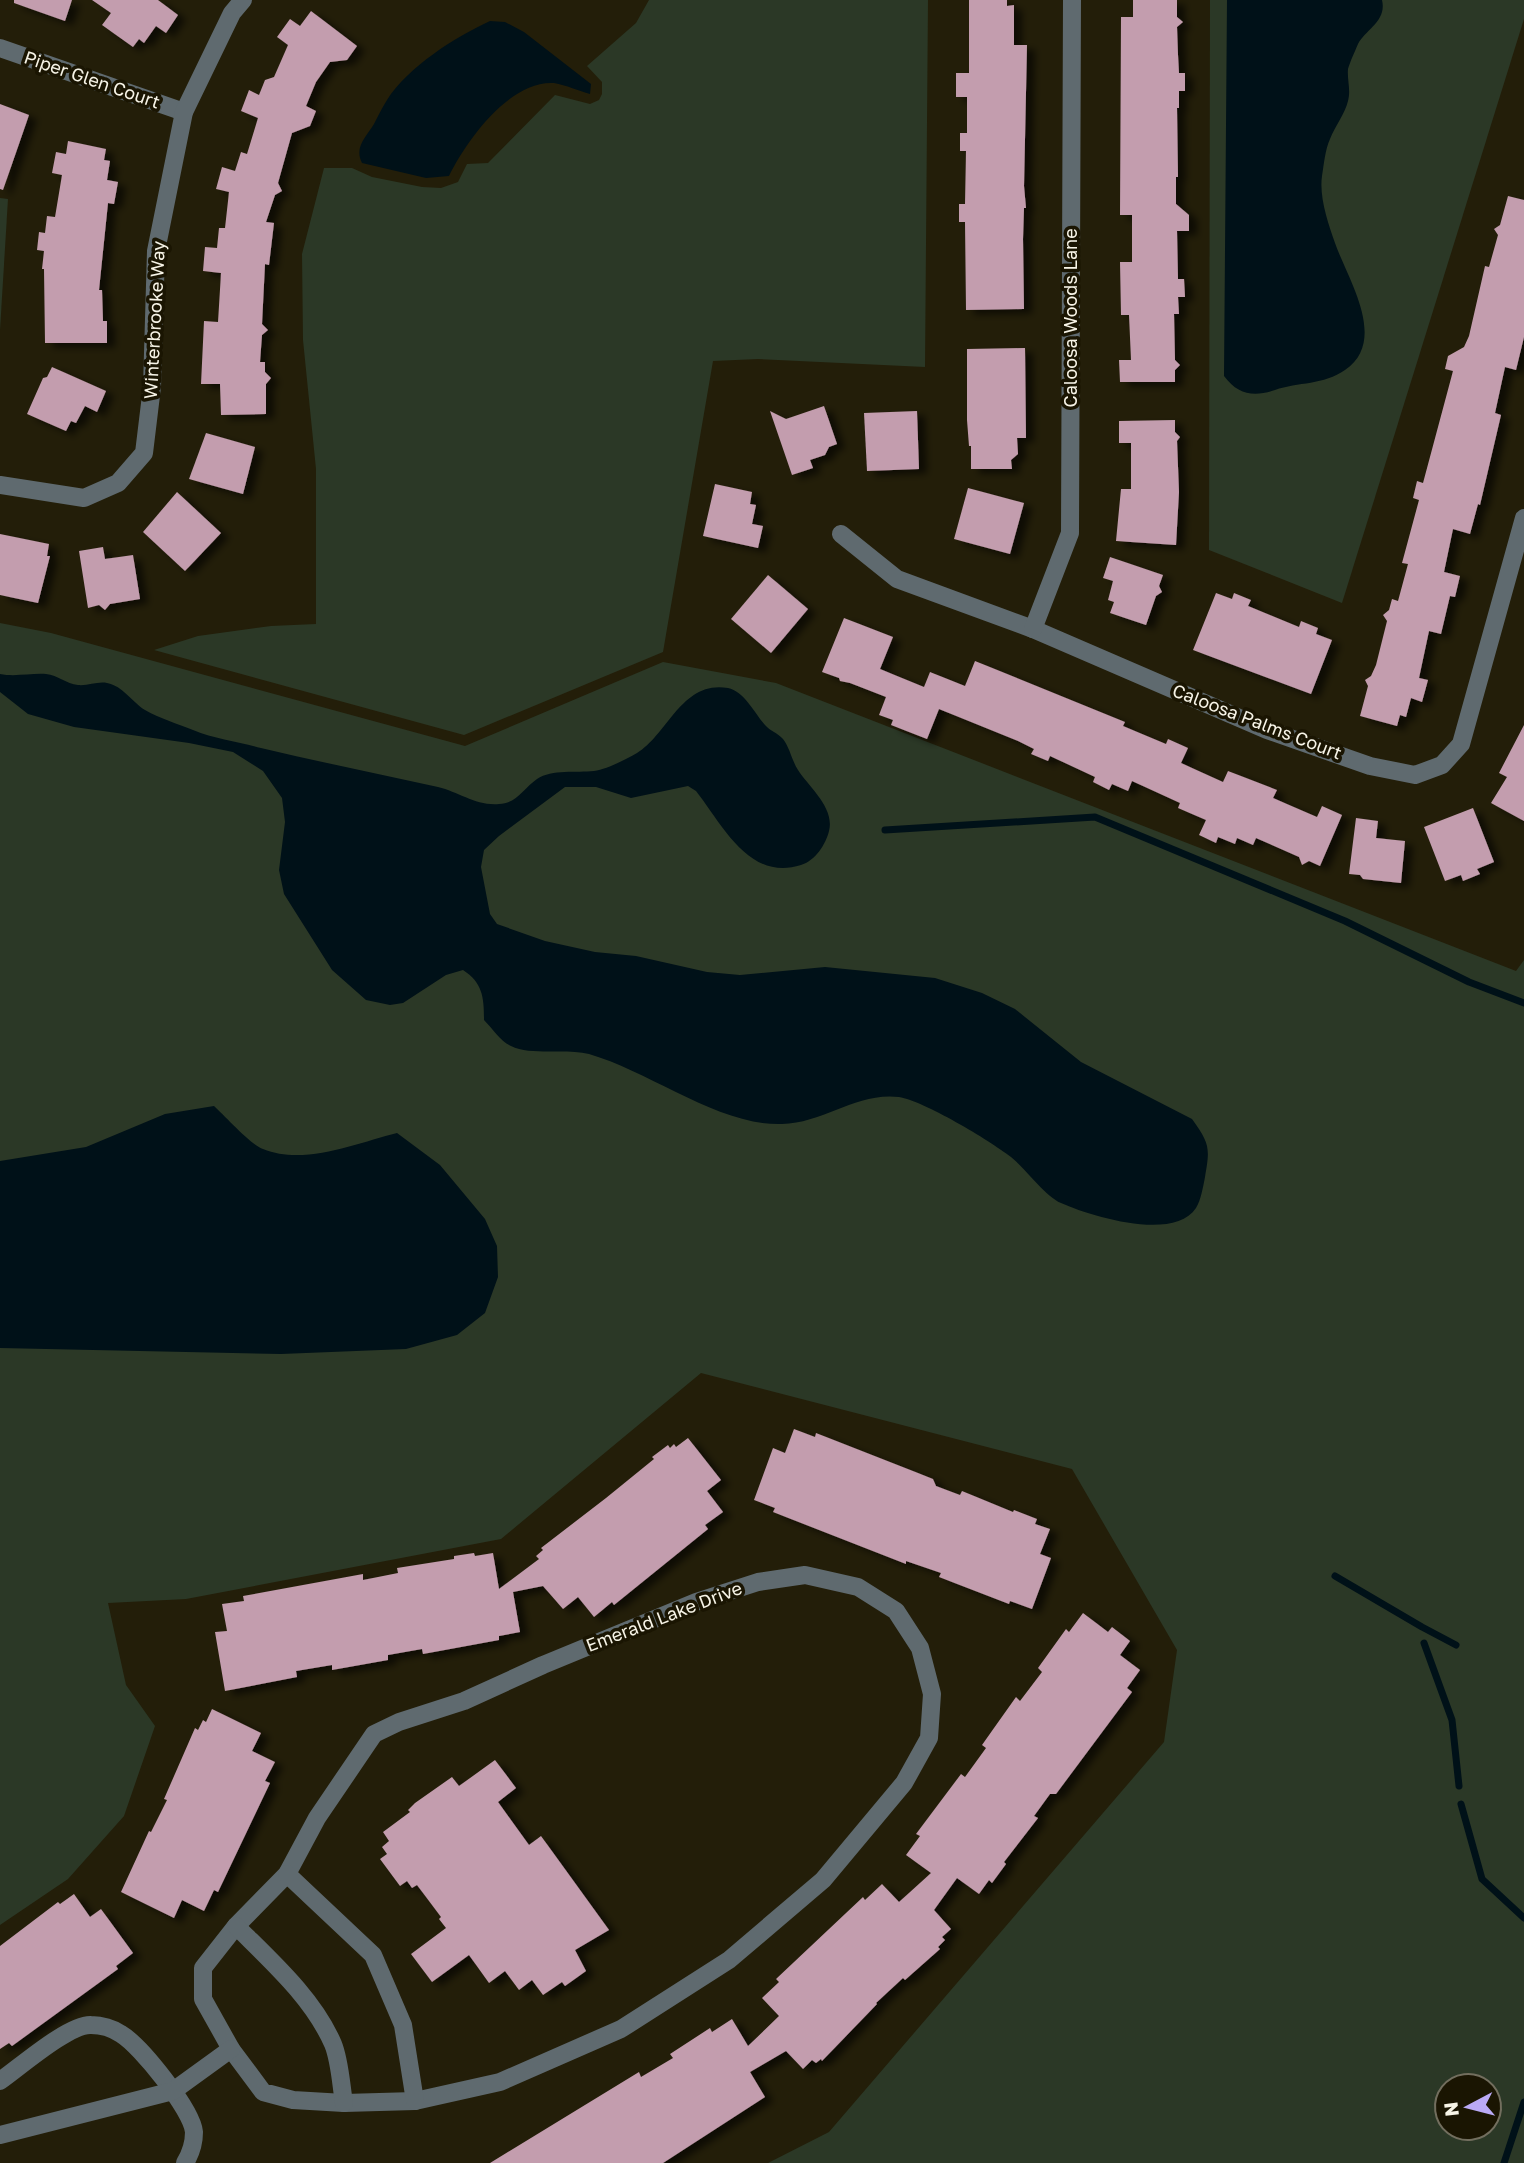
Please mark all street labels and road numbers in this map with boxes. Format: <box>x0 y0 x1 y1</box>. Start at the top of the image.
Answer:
street label: Piper Glen Court <box>21 45 163 113</box>
street label: Caloosa Woods Lane <box>1059 228 1081 408</box>
street label: Winterbrooke Way <box>139 240 169 400</box>
street label: Caloosa Palms Court <box>1169 679 1345 764</box>
street label: Emerald Lake Drive <box>582 1576 745 1656</box>

